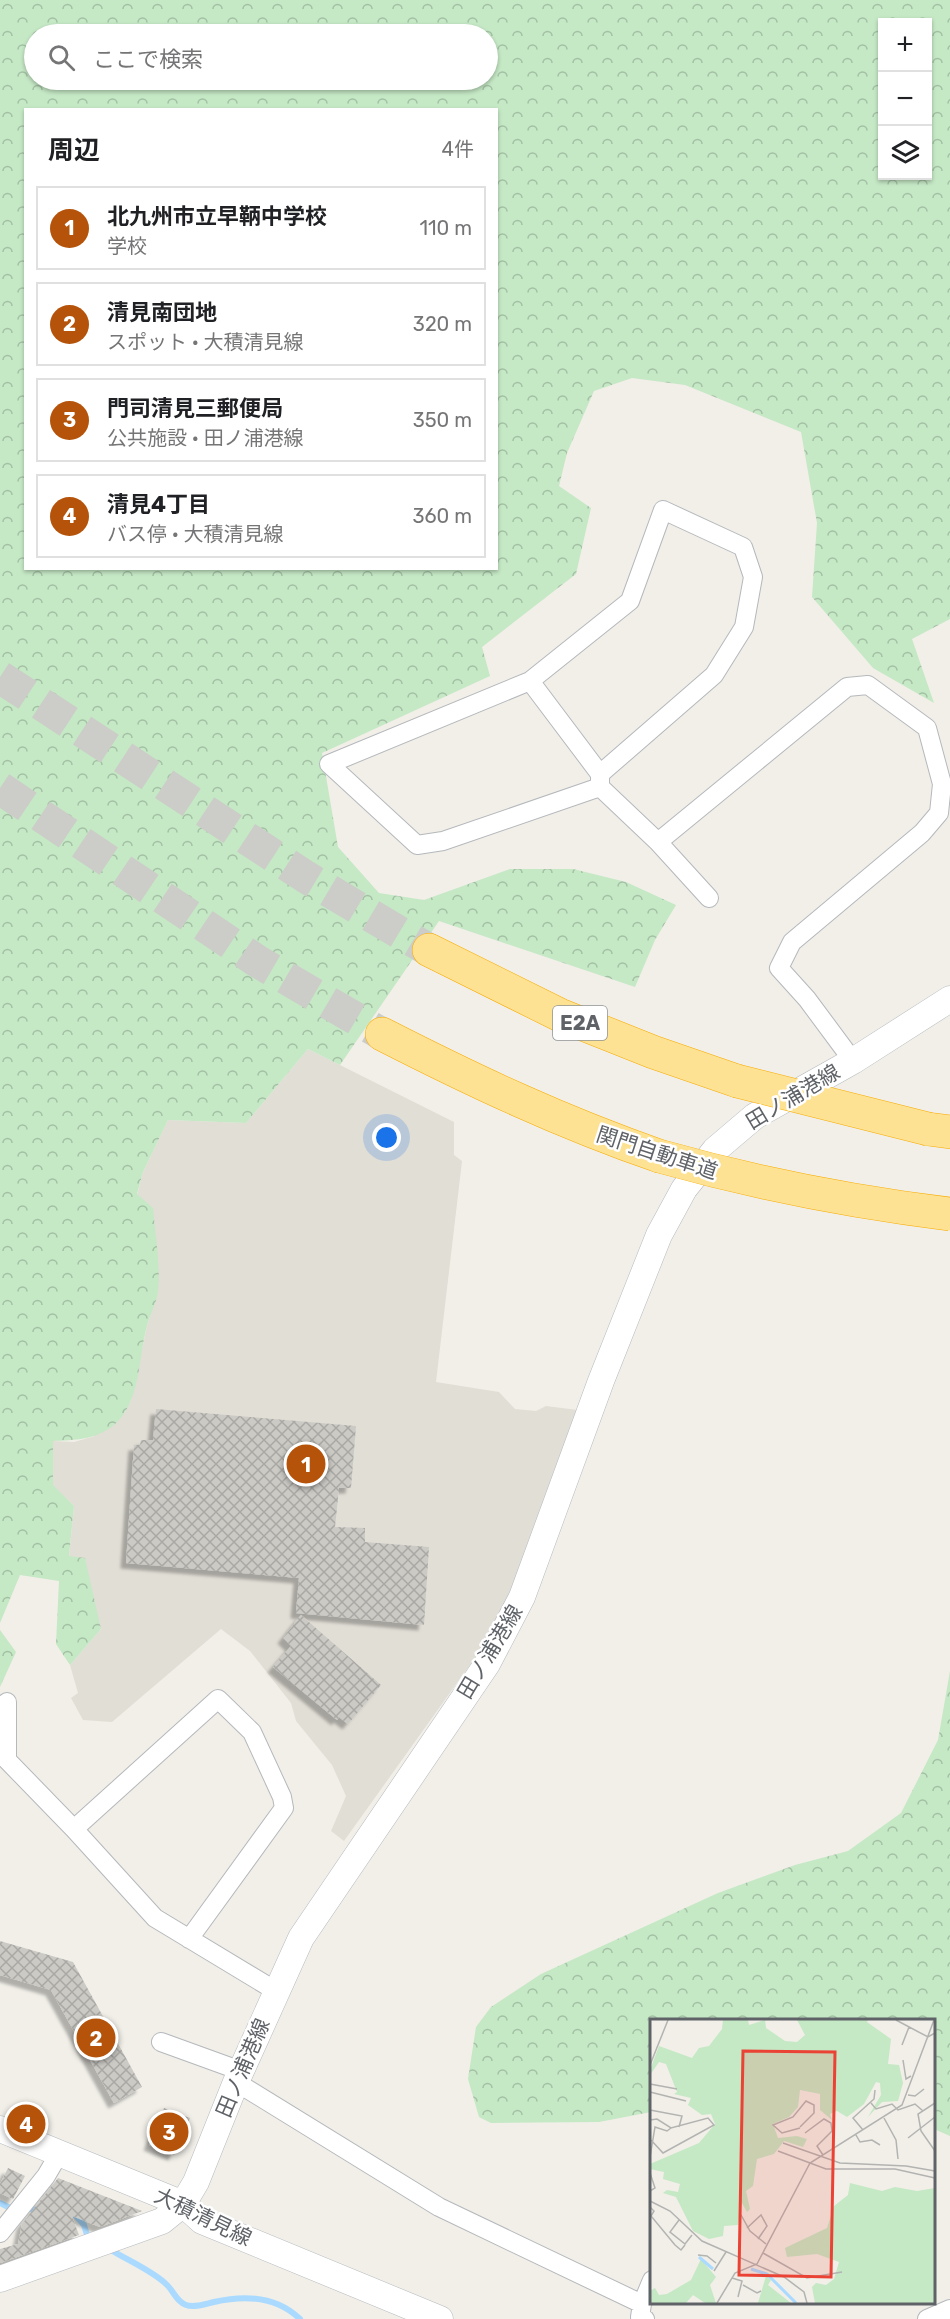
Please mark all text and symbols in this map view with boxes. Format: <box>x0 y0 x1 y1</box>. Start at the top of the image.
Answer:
map controls <box>878 18 932 180</box>
button: + <box>878 18 932 72</box>
search box <box>24 24 498 90</box>
icon: search <box>45 41 78 74</box>
text: ここで検索 <box>93 46 203 73</box>
button: − <box>878 72 932 126</box>
button: layers <box>878 126 932 180</box>
text: 周辺 <box>48 135 100 166</box>
text: 4件 <box>442 137 474 161</box>
text: 北九州市立早鞆中学校 <box>107 203 327 230</box>
text: 1 <box>65 216 74 240</box>
text: 110 m <box>420 216 472 240</box>
text: 学校 <box>107 234 147 258</box>
text: 清見南団地 <box>107 299 217 326</box>
text: 2 <box>63 312 76 336</box>
text: 320 m <box>413 312 472 336</box>
text: スポット · 大積清見線 <box>107 330 303 354</box>
text: 門司清見三郵便局 <box>107 395 283 422</box>
text: 3 <box>63 408 76 432</box>
text: 350 m <box>413 408 472 432</box>
text: 公共施設 · 田ノ浦港線 <box>107 426 303 450</box>
text: 清見4丁目 <box>107 491 210 518</box>
text: 4 <box>63 504 76 528</box>
text: 360 m <box>413 504 472 528</box>
text: バス停 · 大積清見線 <box>107 522 283 546</box>
road number: E2A <box>553 1006 607 1040</box>
street label: 田ノ浦港線 <box>741 1059 844 1134</box>
street label: 関門自動車道 <box>593 1121 721 1184</box>
your location <box>372 1123 401 1152</box>
pin: 1 <box>286 1442 326 1486</box>
street label: 田ノ浦港線 <box>452 1600 527 1703</box>
street label: 田ノ浦港線 <box>211 2015 275 2121</box>
pin: 2 <box>76 2016 116 2060</box>
inset map <box>650 2019 935 2304</box>
pin: 4 <box>6 2102 46 2146</box>
pin: 3 <box>150 2110 188 2154</box>
street label: 大積清見線 <box>151 2182 256 2251</box>

